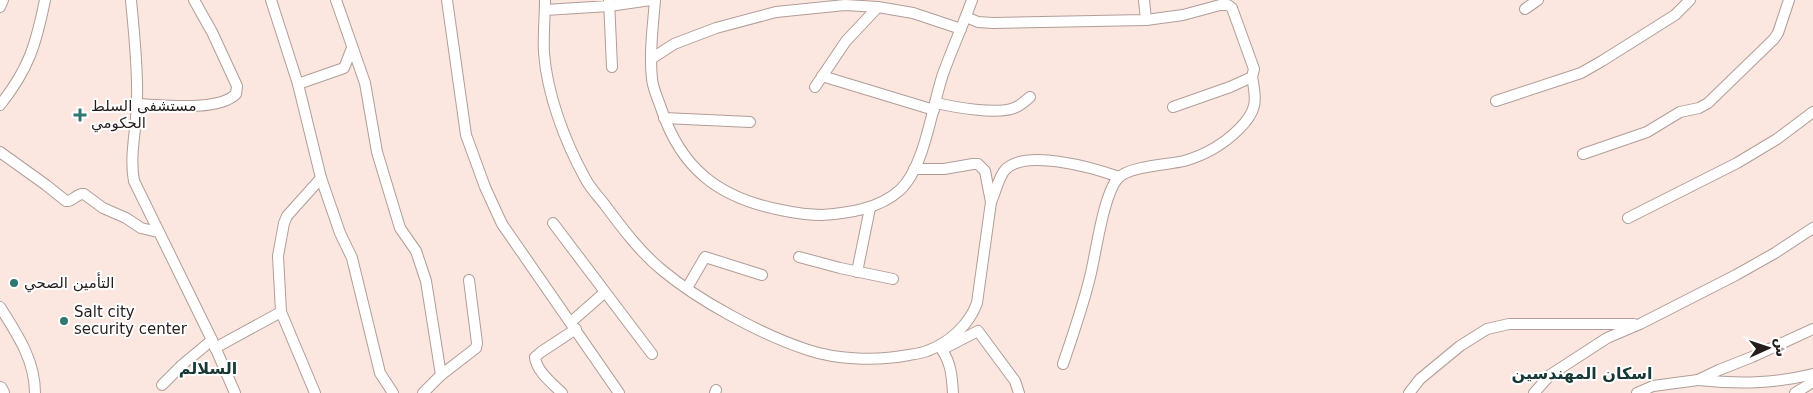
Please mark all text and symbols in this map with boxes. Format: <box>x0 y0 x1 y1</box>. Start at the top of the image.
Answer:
place label: مستشفى السلط الحكومي <box>91 97 197 133</box>
marker: مستشفى السلط الحكومي <box>73 108 87 122</box>
place label: التأمين الصحي <box>24 272 115 293</box>
marker: التأمين الصحي <box>8 277 20 289</box>
place label: Salt city security center <box>74 303 188 338</box>
marker: Salt city security center <box>58 315 70 327</box>
north arrow <box>1743 323 1793 373</box>
text: ش <box>1772 337 1789 357</box>
district label: السلالم <box>179 359 237 378</box>
district label: اسكان المهندسين <box>1512 364 1652 383</box>

